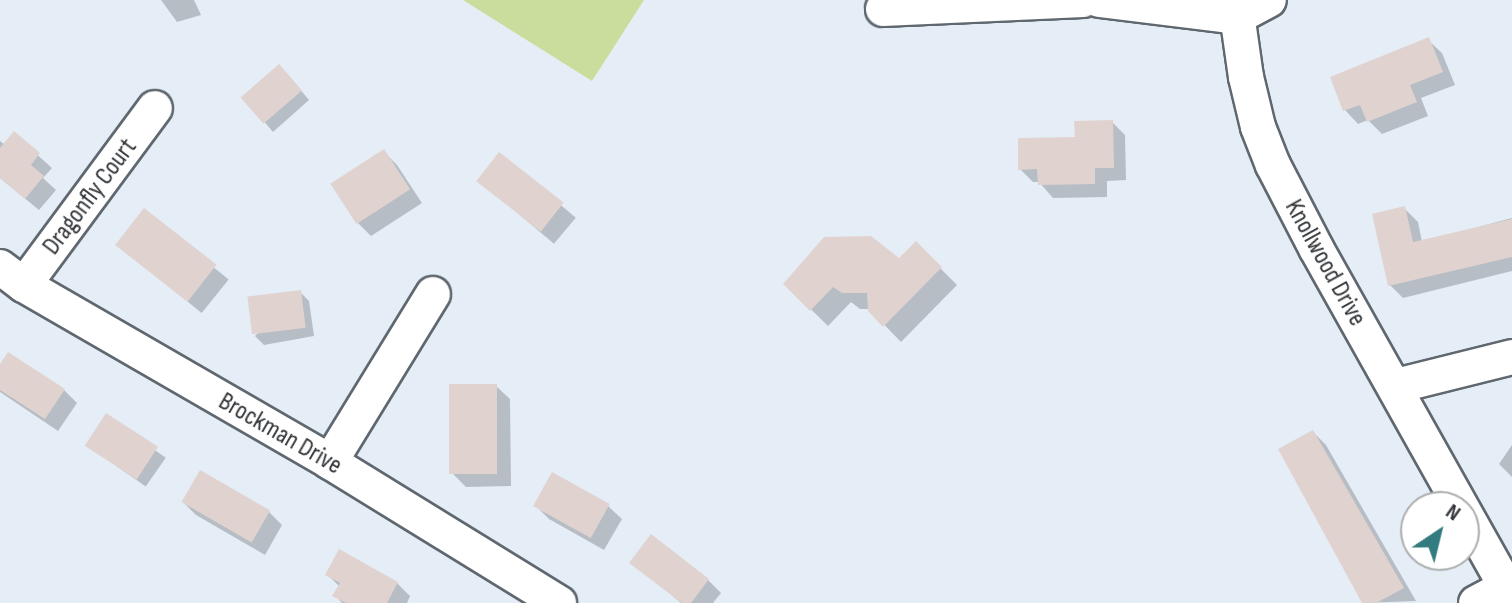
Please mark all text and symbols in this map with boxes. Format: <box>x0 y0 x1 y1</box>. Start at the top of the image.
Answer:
street label: Dragonfly Court <box>36 133 144 261</box>
street label: Knollwood Drive <box>1278 194 1372 332</box>
street label: Brockman Drive <box>213 386 347 482</box>
north arrow <box>1400 491 1480 571</box>
text: N <box>1440 498 1465 527</box>

